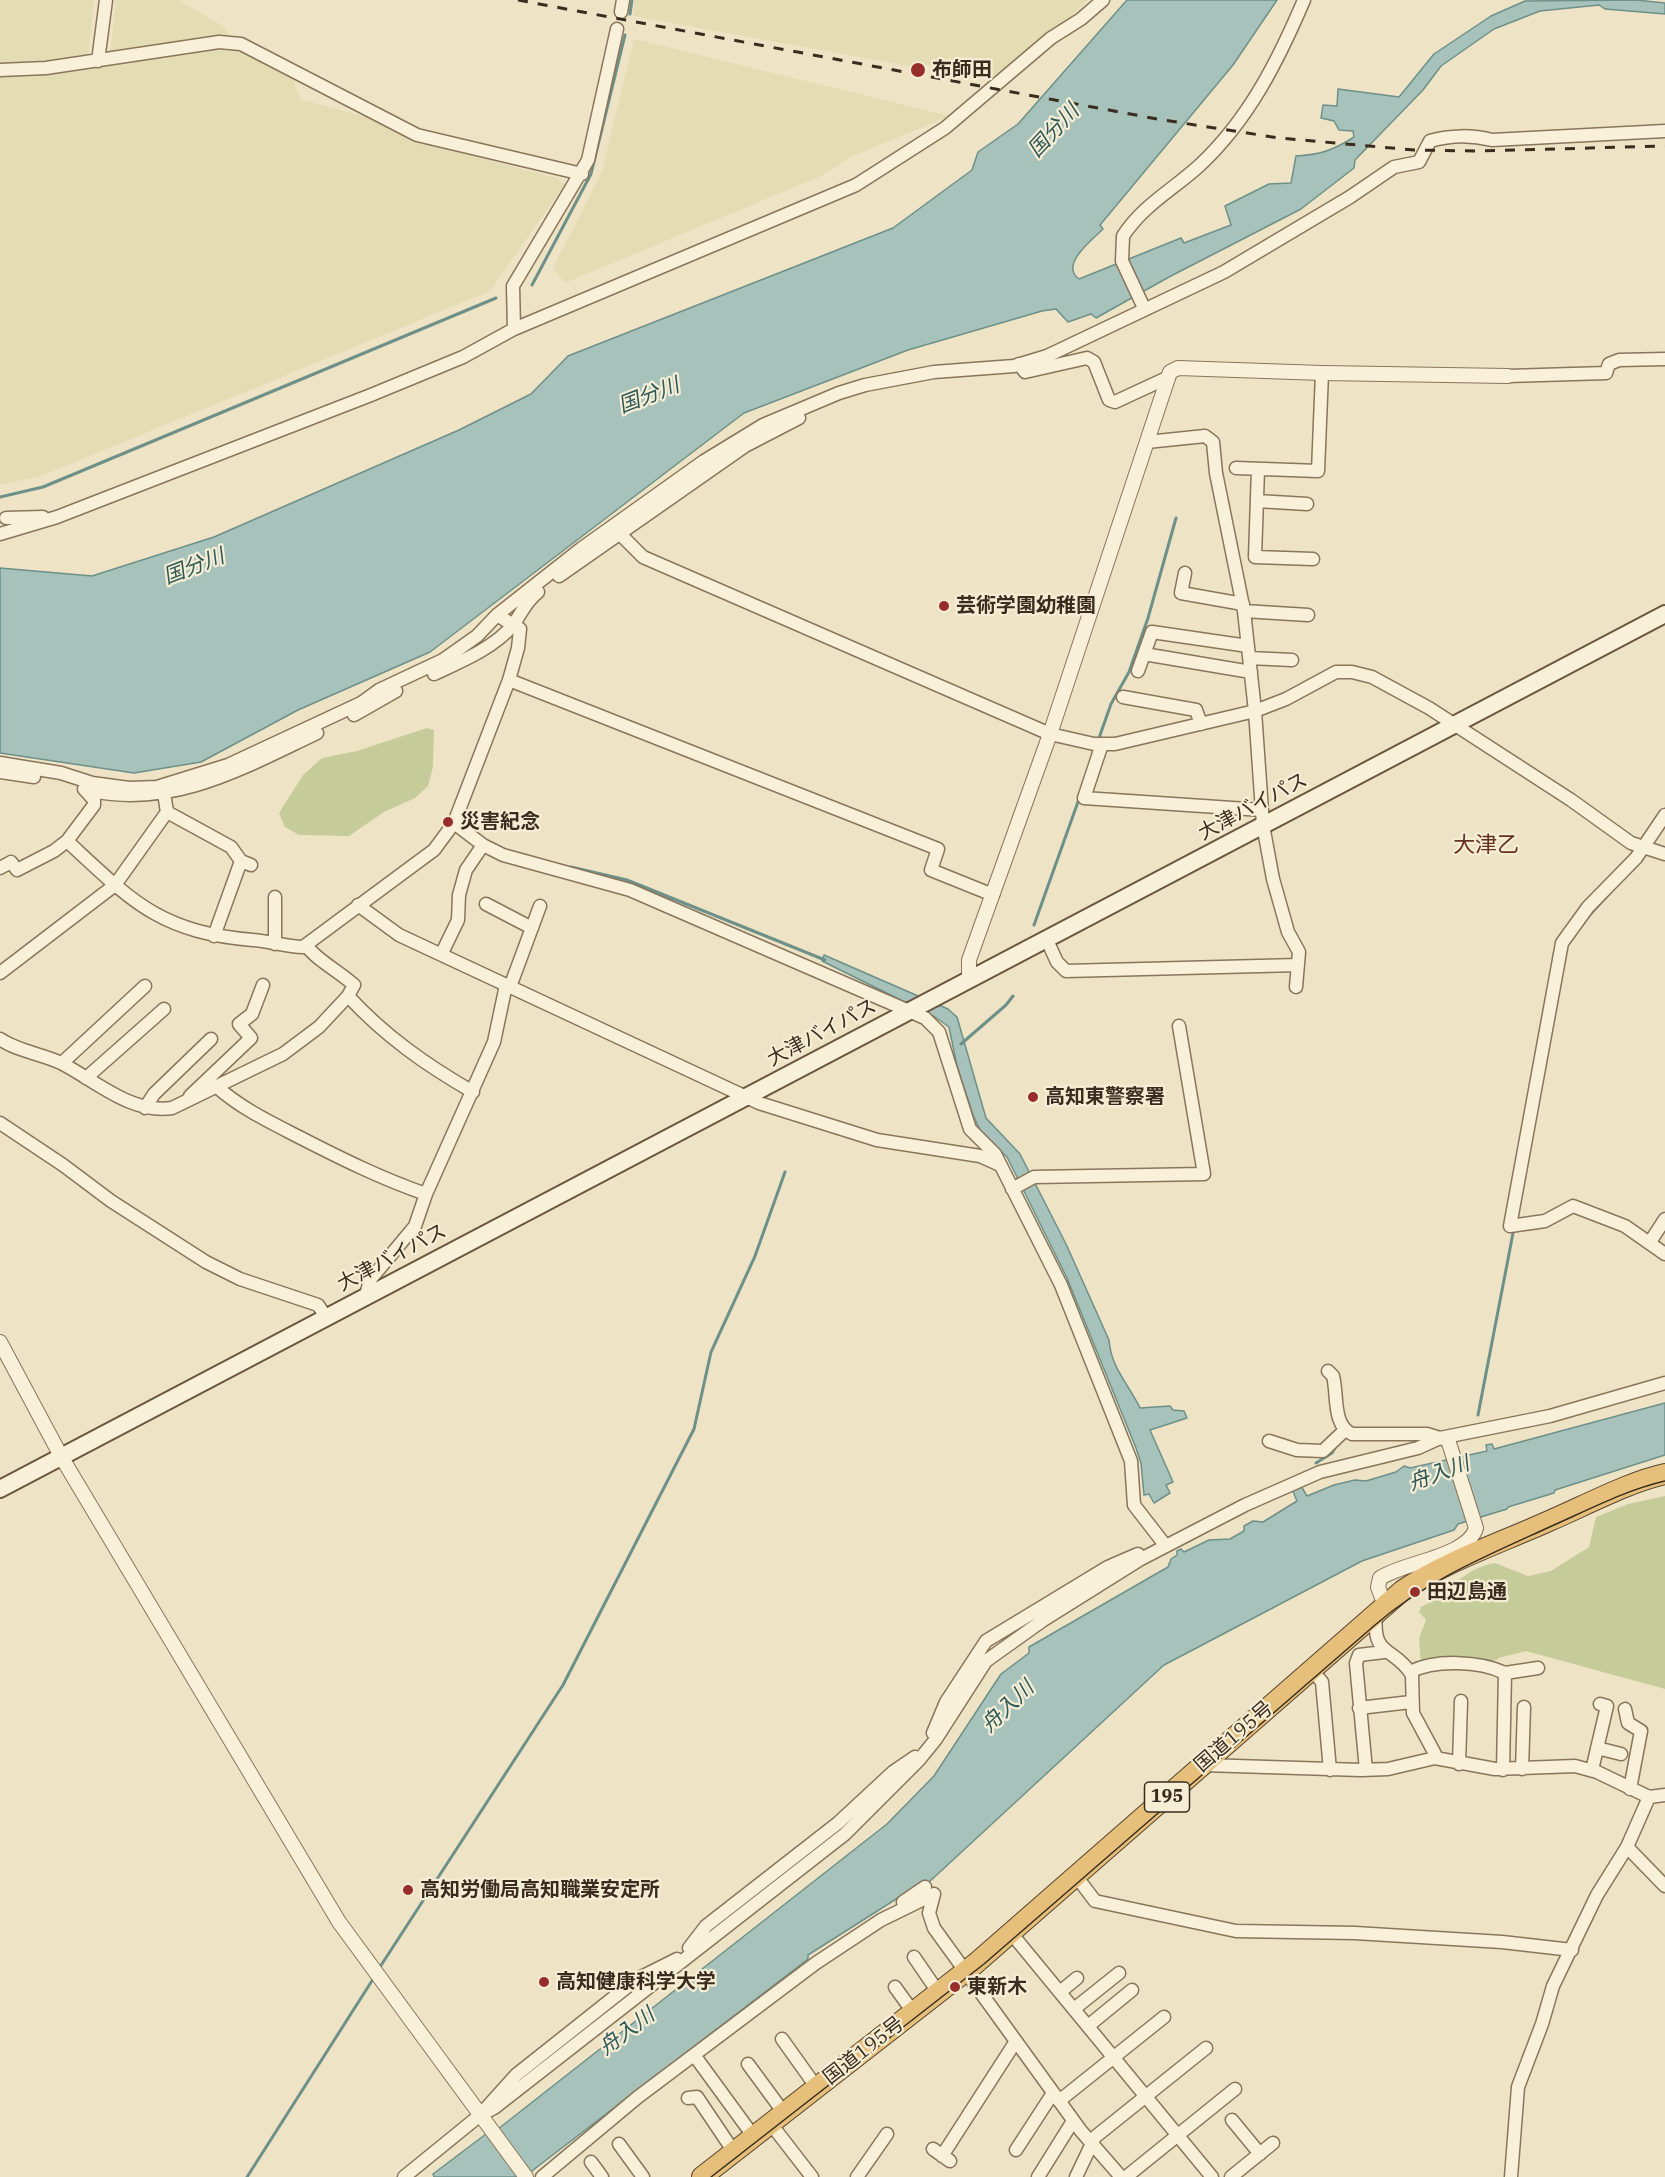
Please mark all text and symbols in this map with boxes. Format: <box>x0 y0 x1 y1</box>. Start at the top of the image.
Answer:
place label: 布師田 <box>932 58 992 82</box>
marker: 布師田 <box>909 61 927 79</box>
water label: 国分川 <box>1023 99 1085 163</box>
water label: 国分川 <box>615 373 683 419</box>
water label: 国分川 <box>160 544 228 590</box>
place label: 芸術学園幼稚園 <box>956 594 1096 618</box>
marker: 芸術学園幼稚園 <box>937 599 951 613</box>
street label: 大津バイパス <box>1194 768 1312 846</box>
place label: 災害紀念 <box>460 810 540 834</box>
marker: 災害紀念 <box>441 815 455 829</box>
district label: 大津乙 <box>1453 833 1519 859</box>
street label: 大津バイパス <box>763 994 881 1072</box>
place label: 高知東警察署 <box>1045 1085 1165 1109</box>
marker: 高知東警察署 <box>1026 1090 1040 1104</box>
street label: 大津バイパス <box>333 1219 451 1297</box>
water label: 舟入川 <box>1405 1451 1473 1497</box>
place label: 田辺島通 <box>1427 1580 1507 1604</box>
marker: 田辺島通 <box>1408 1585 1422 1599</box>
water label: 舟入川 <box>977 1676 1039 1738</box>
street label: 国道195号 <box>1190 1696 1278 1778</box>
road number: 195 <box>1144 1782 1190 1812</box>
place label: 高知労働局高知職業安定所 <box>420 1878 660 1902</box>
marker: 高知労働局高知職業安定所 <box>401 1883 415 1897</box>
place label: 高知健康科学大学 <box>556 1970 716 1994</box>
marker: 高知健康科学大学 <box>537 1975 551 1989</box>
place label: 東新木 <box>967 1975 1027 1999</box>
marker: 東新木 <box>948 1980 962 1994</box>
water label: 舟入川 <box>594 2003 660 2061</box>
street label: 国道195号 <box>819 2012 909 2090</box>

